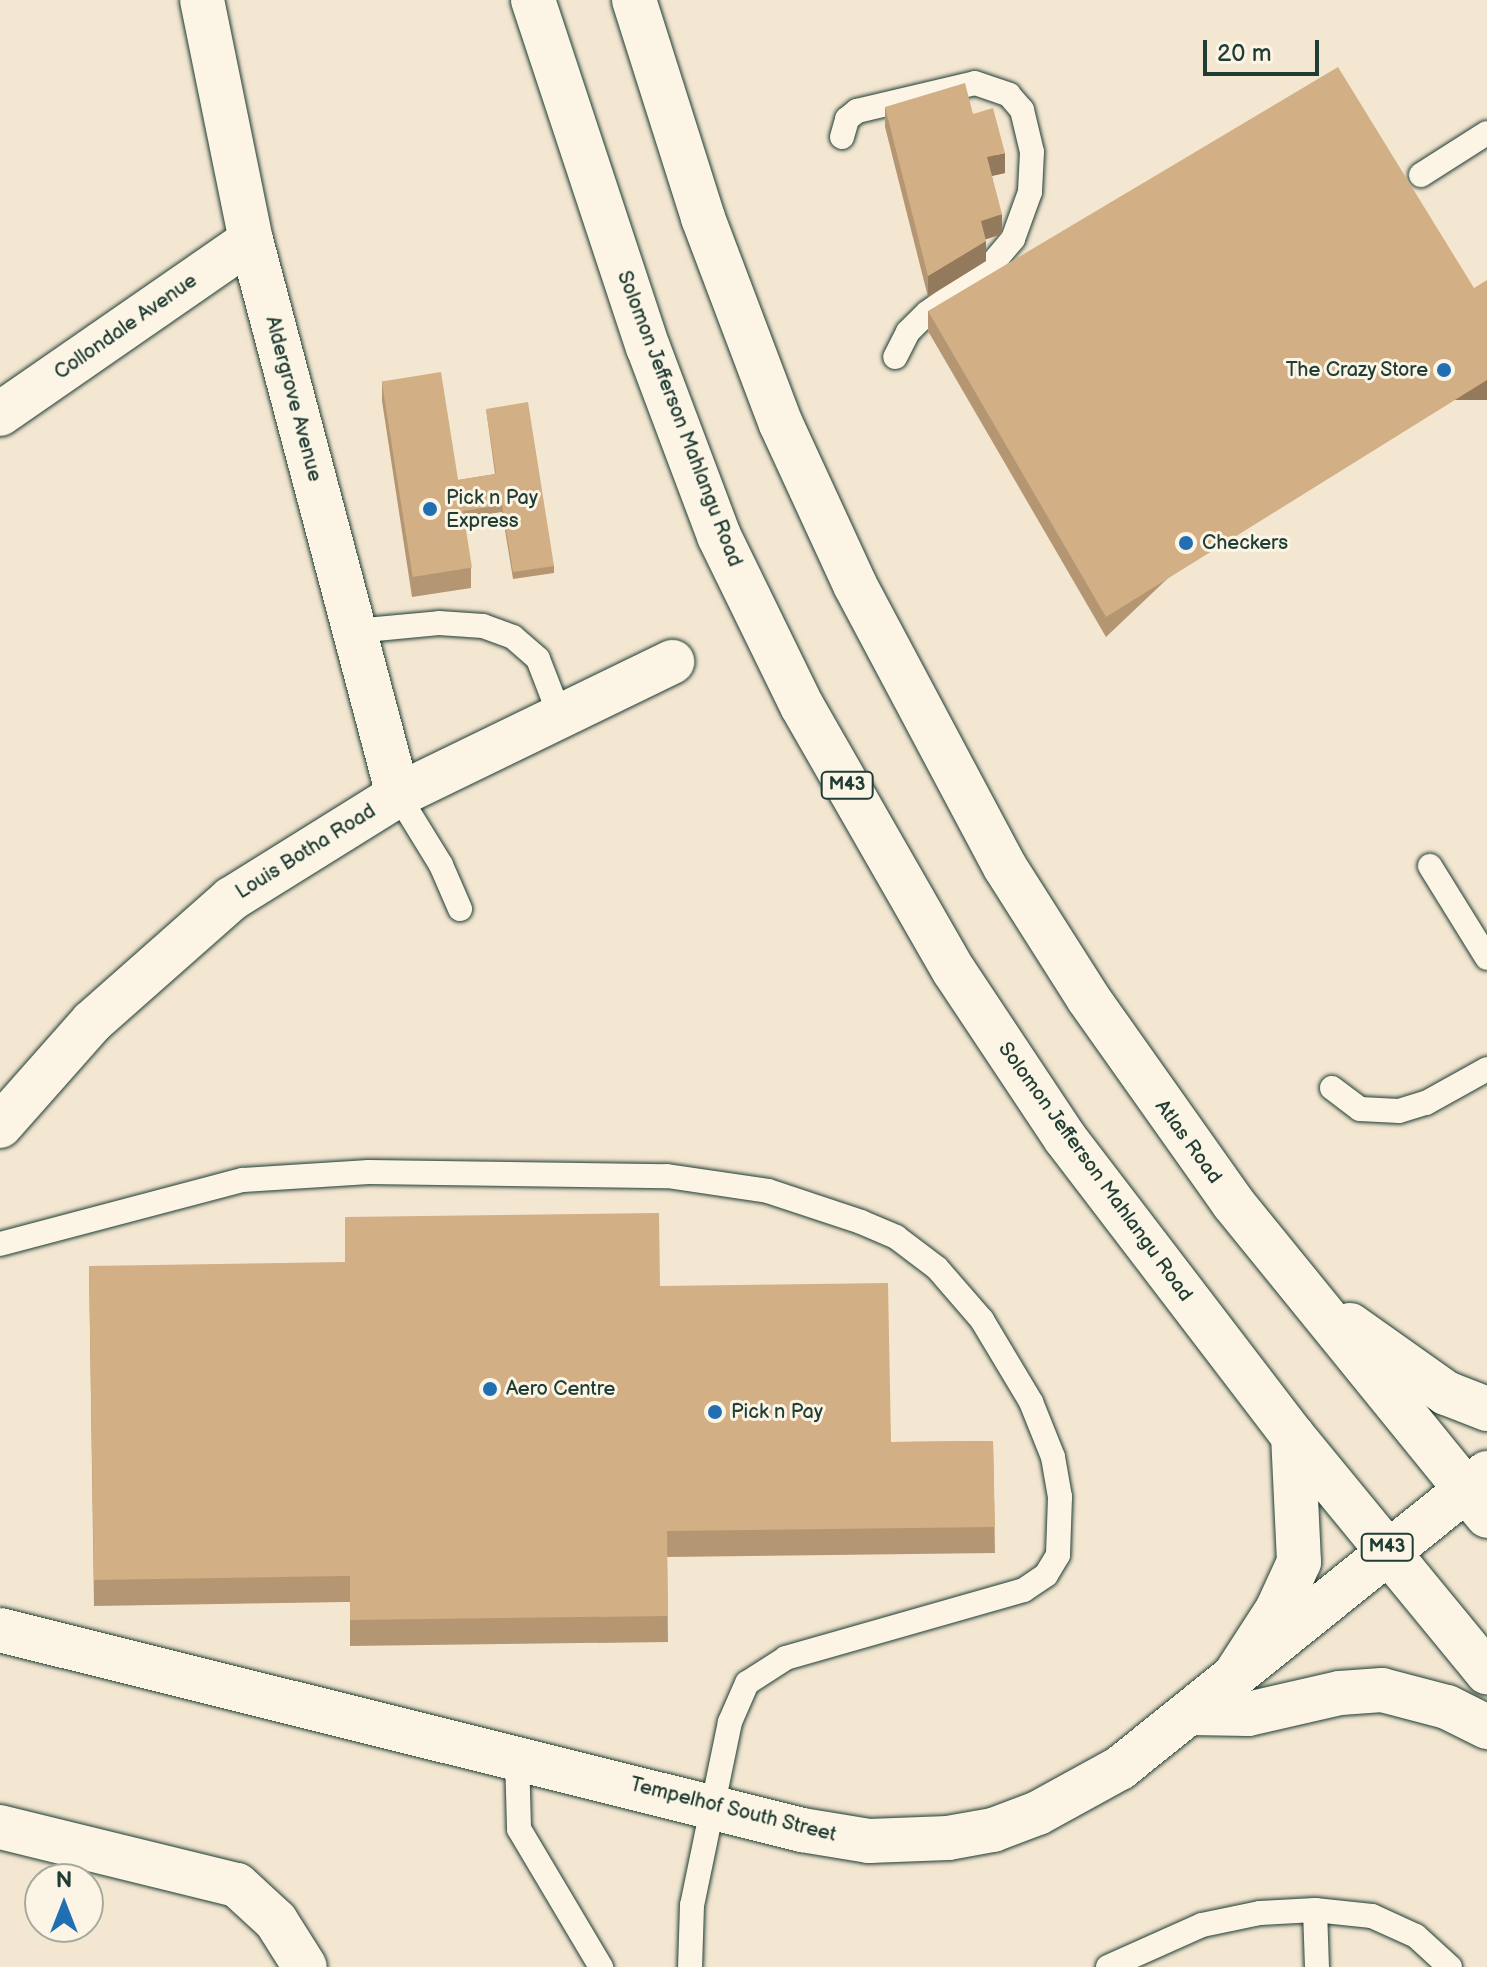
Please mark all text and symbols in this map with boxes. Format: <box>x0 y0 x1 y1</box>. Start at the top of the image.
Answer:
scale bar <box>1207 24 1323 74</box>
text: 20 m <box>1217 39 1272 68</box>
street label: Solomon Jefferson Mahlangu Road <box>611 267 747 571</box>
street label: Collondale Avenue <box>50 269 202 385</box>
street label: Aldergrove Avenue <box>259 314 327 484</box>
place label: The Crazy Store <box>1284 358 1428 382</box>
marker: The Crazy Store <box>1435 361 1453 379</box>
place label: Pick n Pay Express <box>446 486 538 533</box>
marker: Pick n Pay Express <box>421 500 439 518</box>
place label: Checkers <box>1202 531 1288 555</box>
marker: Checkers <box>1177 534 1195 552</box>
road number: M43 <box>819 771 875 799</box>
street label: Louis Botha Road <box>232 799 380 905</box>
street label: Solomon Jefferson Mahlangu Road <box>992 1037 1198 1307</box>
street label: Atlas Road <box>1150 1095 1226 1189</box>
place label: Aero Centre <box>506 1377 615 1401</box>
marker: Aero Centre <box>481 1380 499 1398</box>
place label: Pick n Pay <box>731 1400 823 1424</box>
marker: Pick n Pay <box>706 1403 724 1421</box>
road number: M43 <box>1359 1533 1415 1561</box>
street label: Tempelhof South Street <box>627 1773 839 1847</box>
north arrow <box>24 1863 104 1943</box>
text: N <box>56 1867 72 1894</box>

